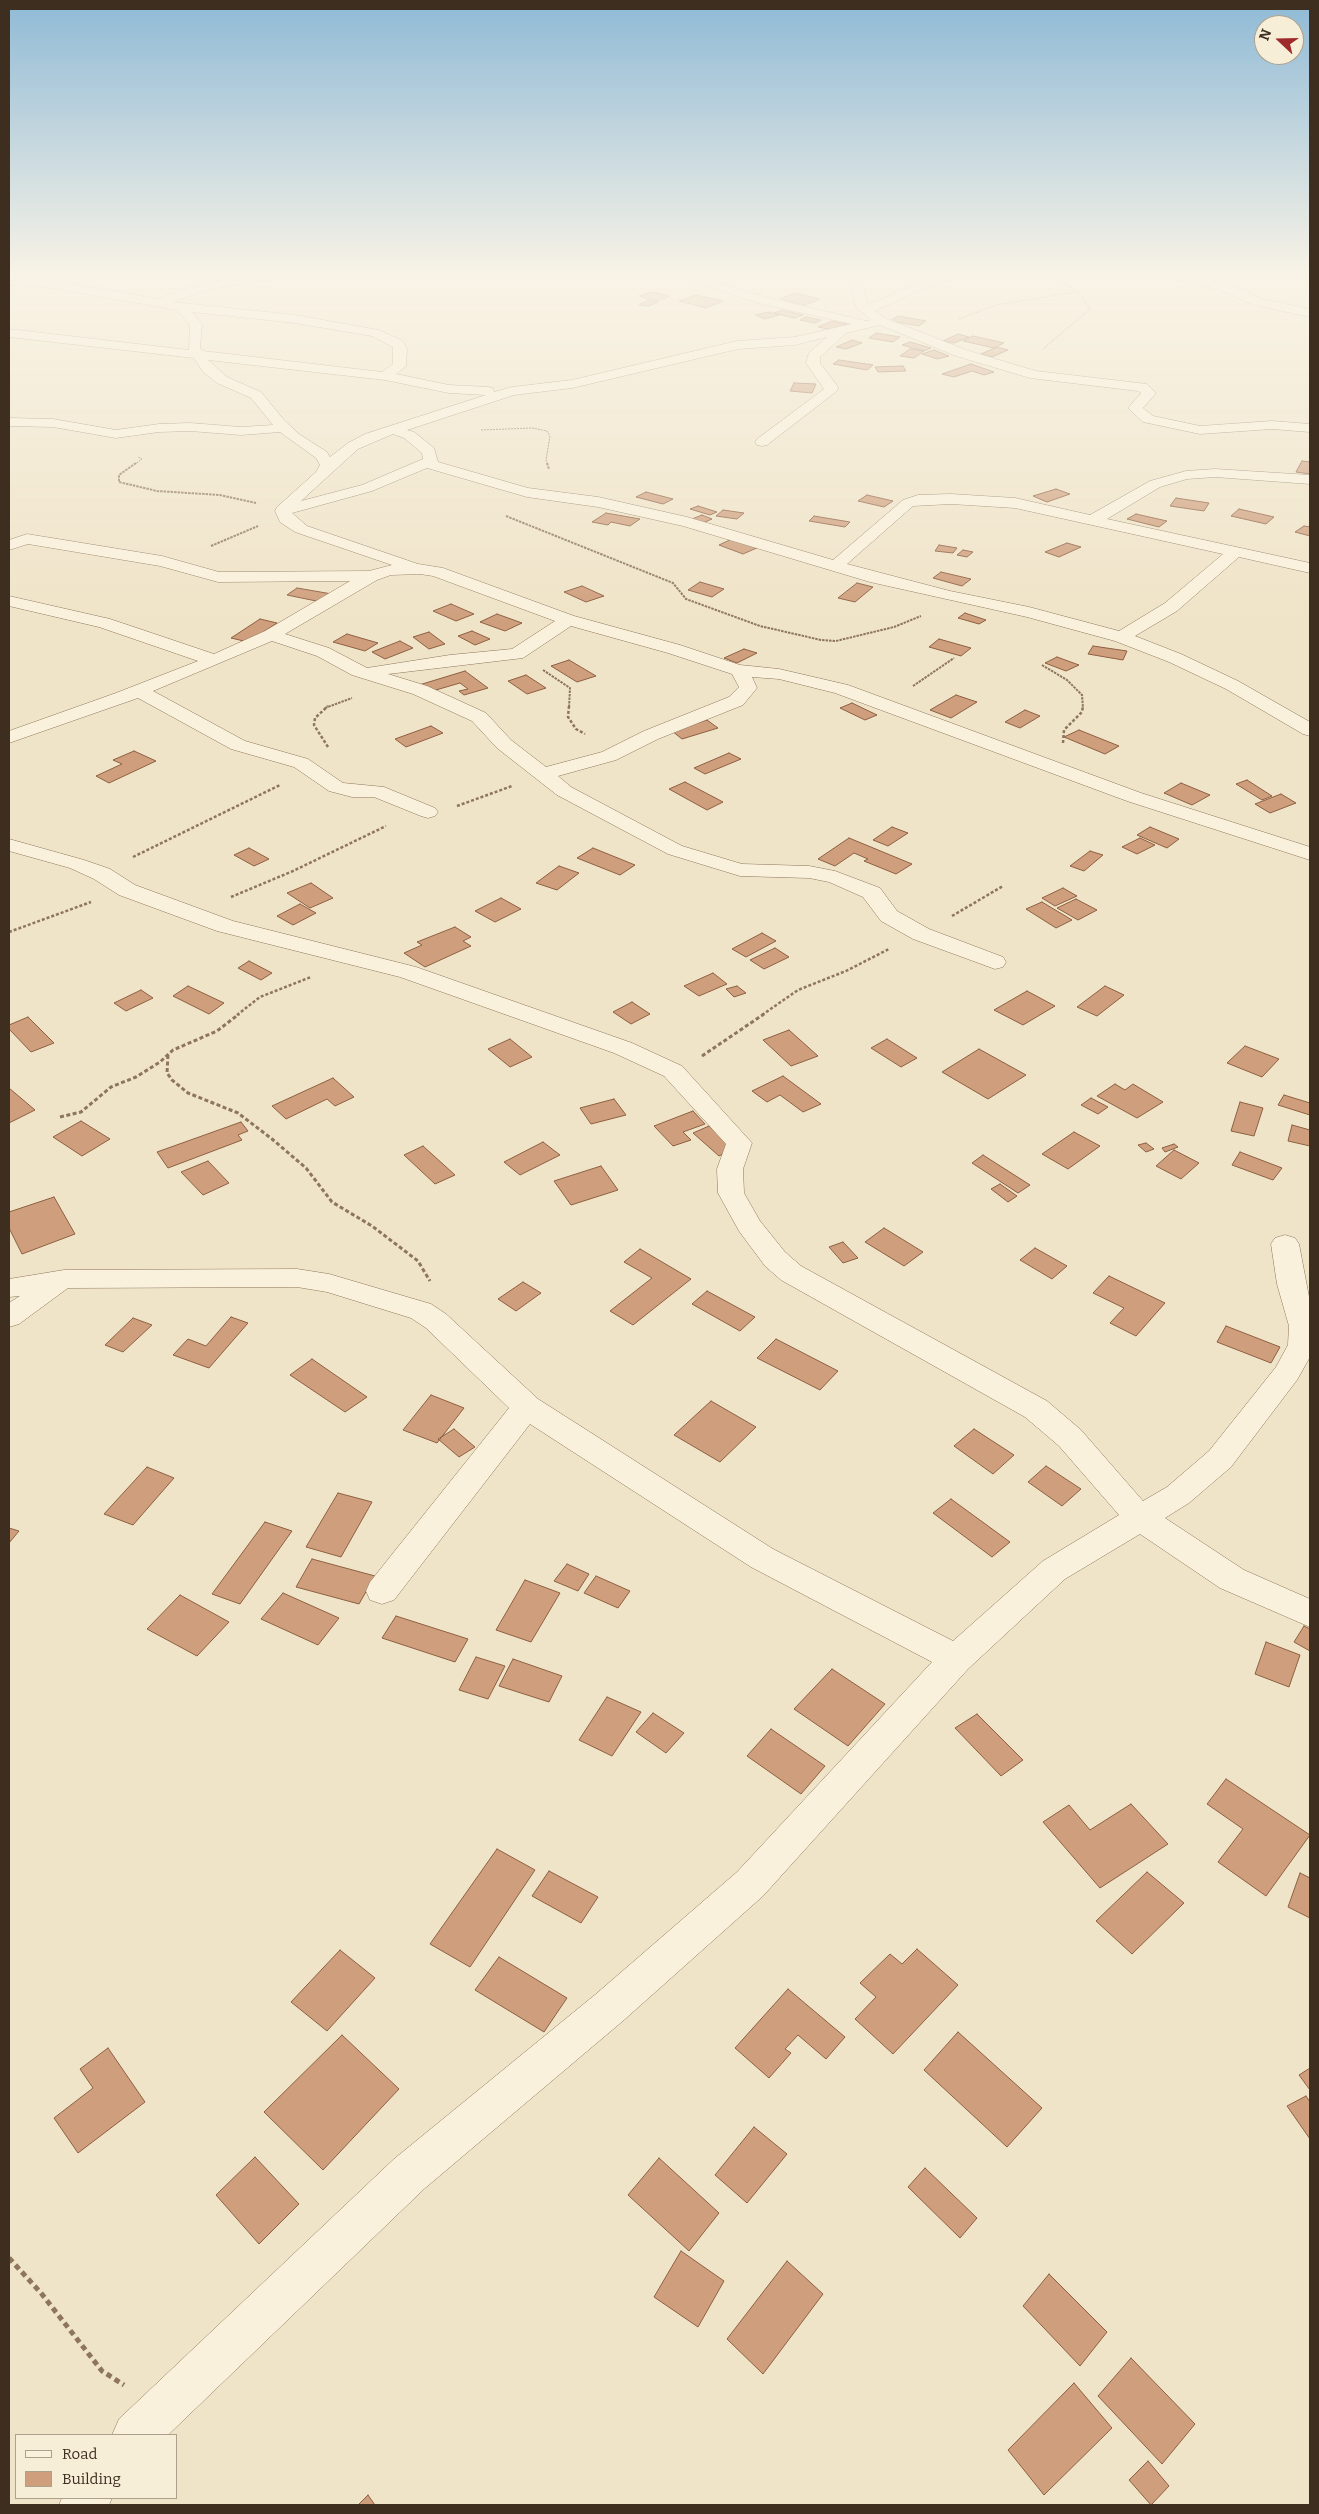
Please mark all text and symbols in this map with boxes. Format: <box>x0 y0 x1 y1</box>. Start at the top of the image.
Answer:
north arrow <box>1254 15 1304 65</box>
text: N <box>1256 27 1275 43</box>
legend <box>15 2434 178 2499</box>
text: Road <box>62 2445 97 2463</box>
text: Building <box>62 2470 121 2488</box>

